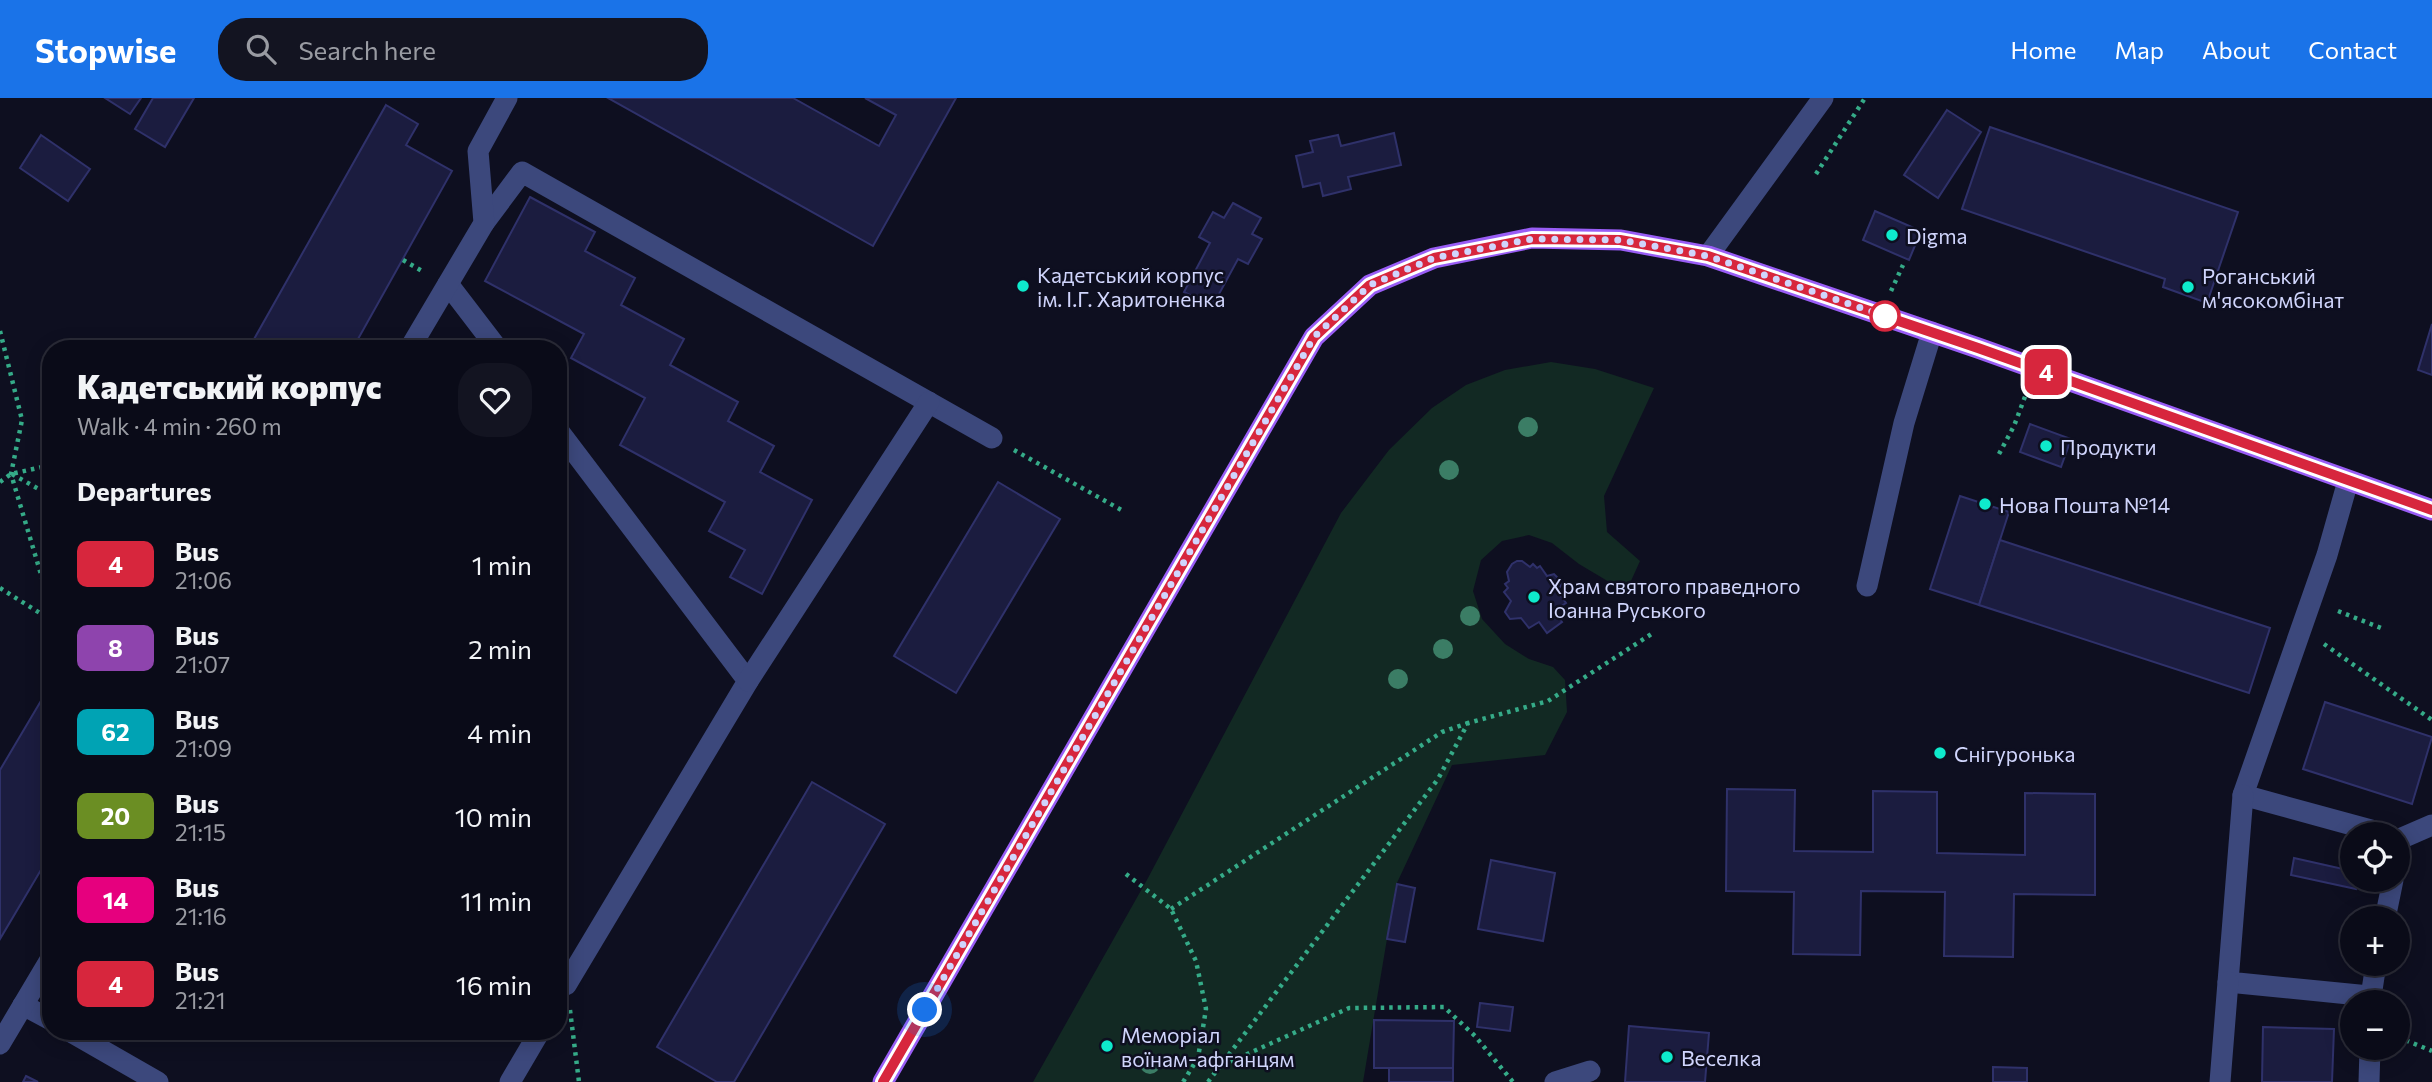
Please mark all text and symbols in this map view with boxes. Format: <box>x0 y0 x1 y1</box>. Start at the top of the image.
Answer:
search box <box>218 18 708 81</box>
text: Stopwise <box>35 29 176 70</box>
icon: search <box>242 30 280 68</box>
text: Search here <box>298 34 436 65</box>
text: Home <box>2011 35 2077 64</box>
text: Map <box>2115 35 2164 64</box>
text: About <box>2202 35 2270 64</box>
text: Contact <box>2308 35 2397 64</box>
place label: Digma <box>1906 223 1968 248</box>
marker: Digma <box>1884 227 1900 243</box>
place label: Кадетський корпус ім. І.Г. Харитоненка <box>1037 262 1225 311</box>
place label: Роганський м'ясокомбінат <box>2202 263 2344 312</box>
marker: Кадетський корпус ім. І.Г. Харитоненка <box>1015 278 1031 294</box>
marker: Роганський м'ясокомбінат <box>2180 279 2196 295</box>
unlabelled marker <box>1870 301 1900 331</box>
line badge: 4 <box>2023 349 2069 395</box>
text: 4 <box>2039 357 2053 386</box>
button: heart <box>458 363 532 437</box>
text: Кадетський корпус <box>77 365 382 406</box>
text: Walk · 4 min · 260 m <box>77 412 282 440</box>
place label: Продукти <box>2060 434 2157 459</box>
marker: Продукти <box>2038 438 2054 454</box>
text: Departures <box>77 475 212 506</box>
place label: Нова Пошта №14 <box>1999 492 2170 517</box>
marker: Нова Пошта №14 <box>1977 496 1993 512</box>
text: Bus <box>175 535 219 566</box>
text: 4 <box>108 549 123 578</box>
text: 1 min <box>472 549 532 580</box>
text: 21:06 <box>175 566 232 594</box>
place label: Храм святого праведного Іоанна Руського <box>1548 573 1801 622</box>
marker: Храм святого праведного Іоанна Руського <box>1526 589 1542 605</box>
text: Bus <box>175 619 219 650</box>
text: 8 <box>108 633 123 662</box>
text: 2 min <box>468 633 532 664</box>
text: 21:07 <box>175 650 230 678</box>
text: Bus <box>175 703 219 734</box>
text: 62 <box>101 717 130 746</box>
text: 4 min <box>467 717 532 748</box>
text: 21:09 <box>175 734 232 762</box>
place label: Снігуронька <box>1954 741 2076 766</box>
marker: Снігуронька <box>1932 745 1948 761</box>
text: Bus <box>175 787 219 818</box>
text: 20 <box>101 801 130 830</box>
text: 10 min <box>455 801 532 832</box>
text: 21:15 <box>175 818 226 846</box>
map controls <box>2340 822 2410 1060</box>
button: locate <box>2340 822 2410 892</box>
text: Bus <box>175 871 219 902</box>
text: 14 <box>103 885 128 914</box>
text: 11 min <box>461 885 532 916</box>
text: 21:16 <box>175 902 227 930</box>
button: + <box>2340 906 2410 976</box>
text: Bus <box>175 955 219 986</box>
text: 4 <box>108 969 123 998</box>
text: 16 min <box>456 969 532 1000</box>
text: 21:21 <box>175 986 226 1014</box>
button: − <box>2340 990 2410 1060</box>
your location <box>907 992 942 1027</box>
place label: Меморіал воїнам-афганцям <box>1121 1022 1294 1071</box>
marker: Меморіал воїнам-афганцям <box>1099 1038 1115 1054</box>
place label: Веселка <box>1681 1045 1761 1070</box>
marker: Веселка <box>1659 1049 1675 1065</box>

